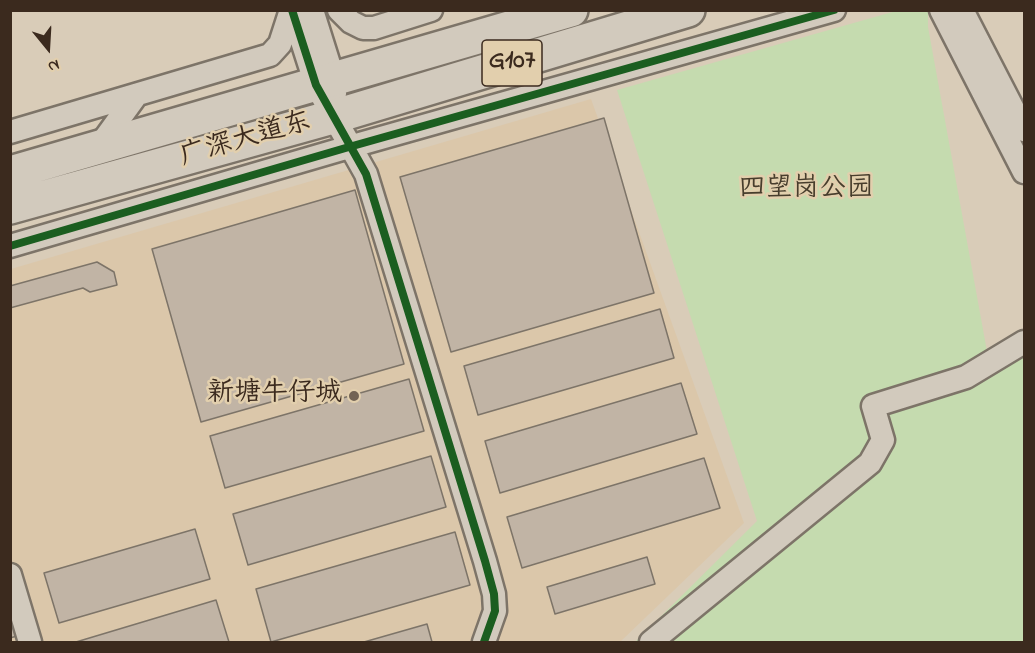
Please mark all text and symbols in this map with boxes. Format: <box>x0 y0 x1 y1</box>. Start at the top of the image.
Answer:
north arrow <box>18 18 78 78</box>
road number: G107 <box>482 40 542 86</box>
text: N <box>45 52 62 78</box>
street label: 广深大道东 <box>177 107 315 175</box>
park label: 四望岗公园 <box>739 175 873 207</box>
place label: 新塘牛仔城 <box>207 380 342 412</box>
marker: 新塘牛仔城 <box>347 389 361 403</box>

